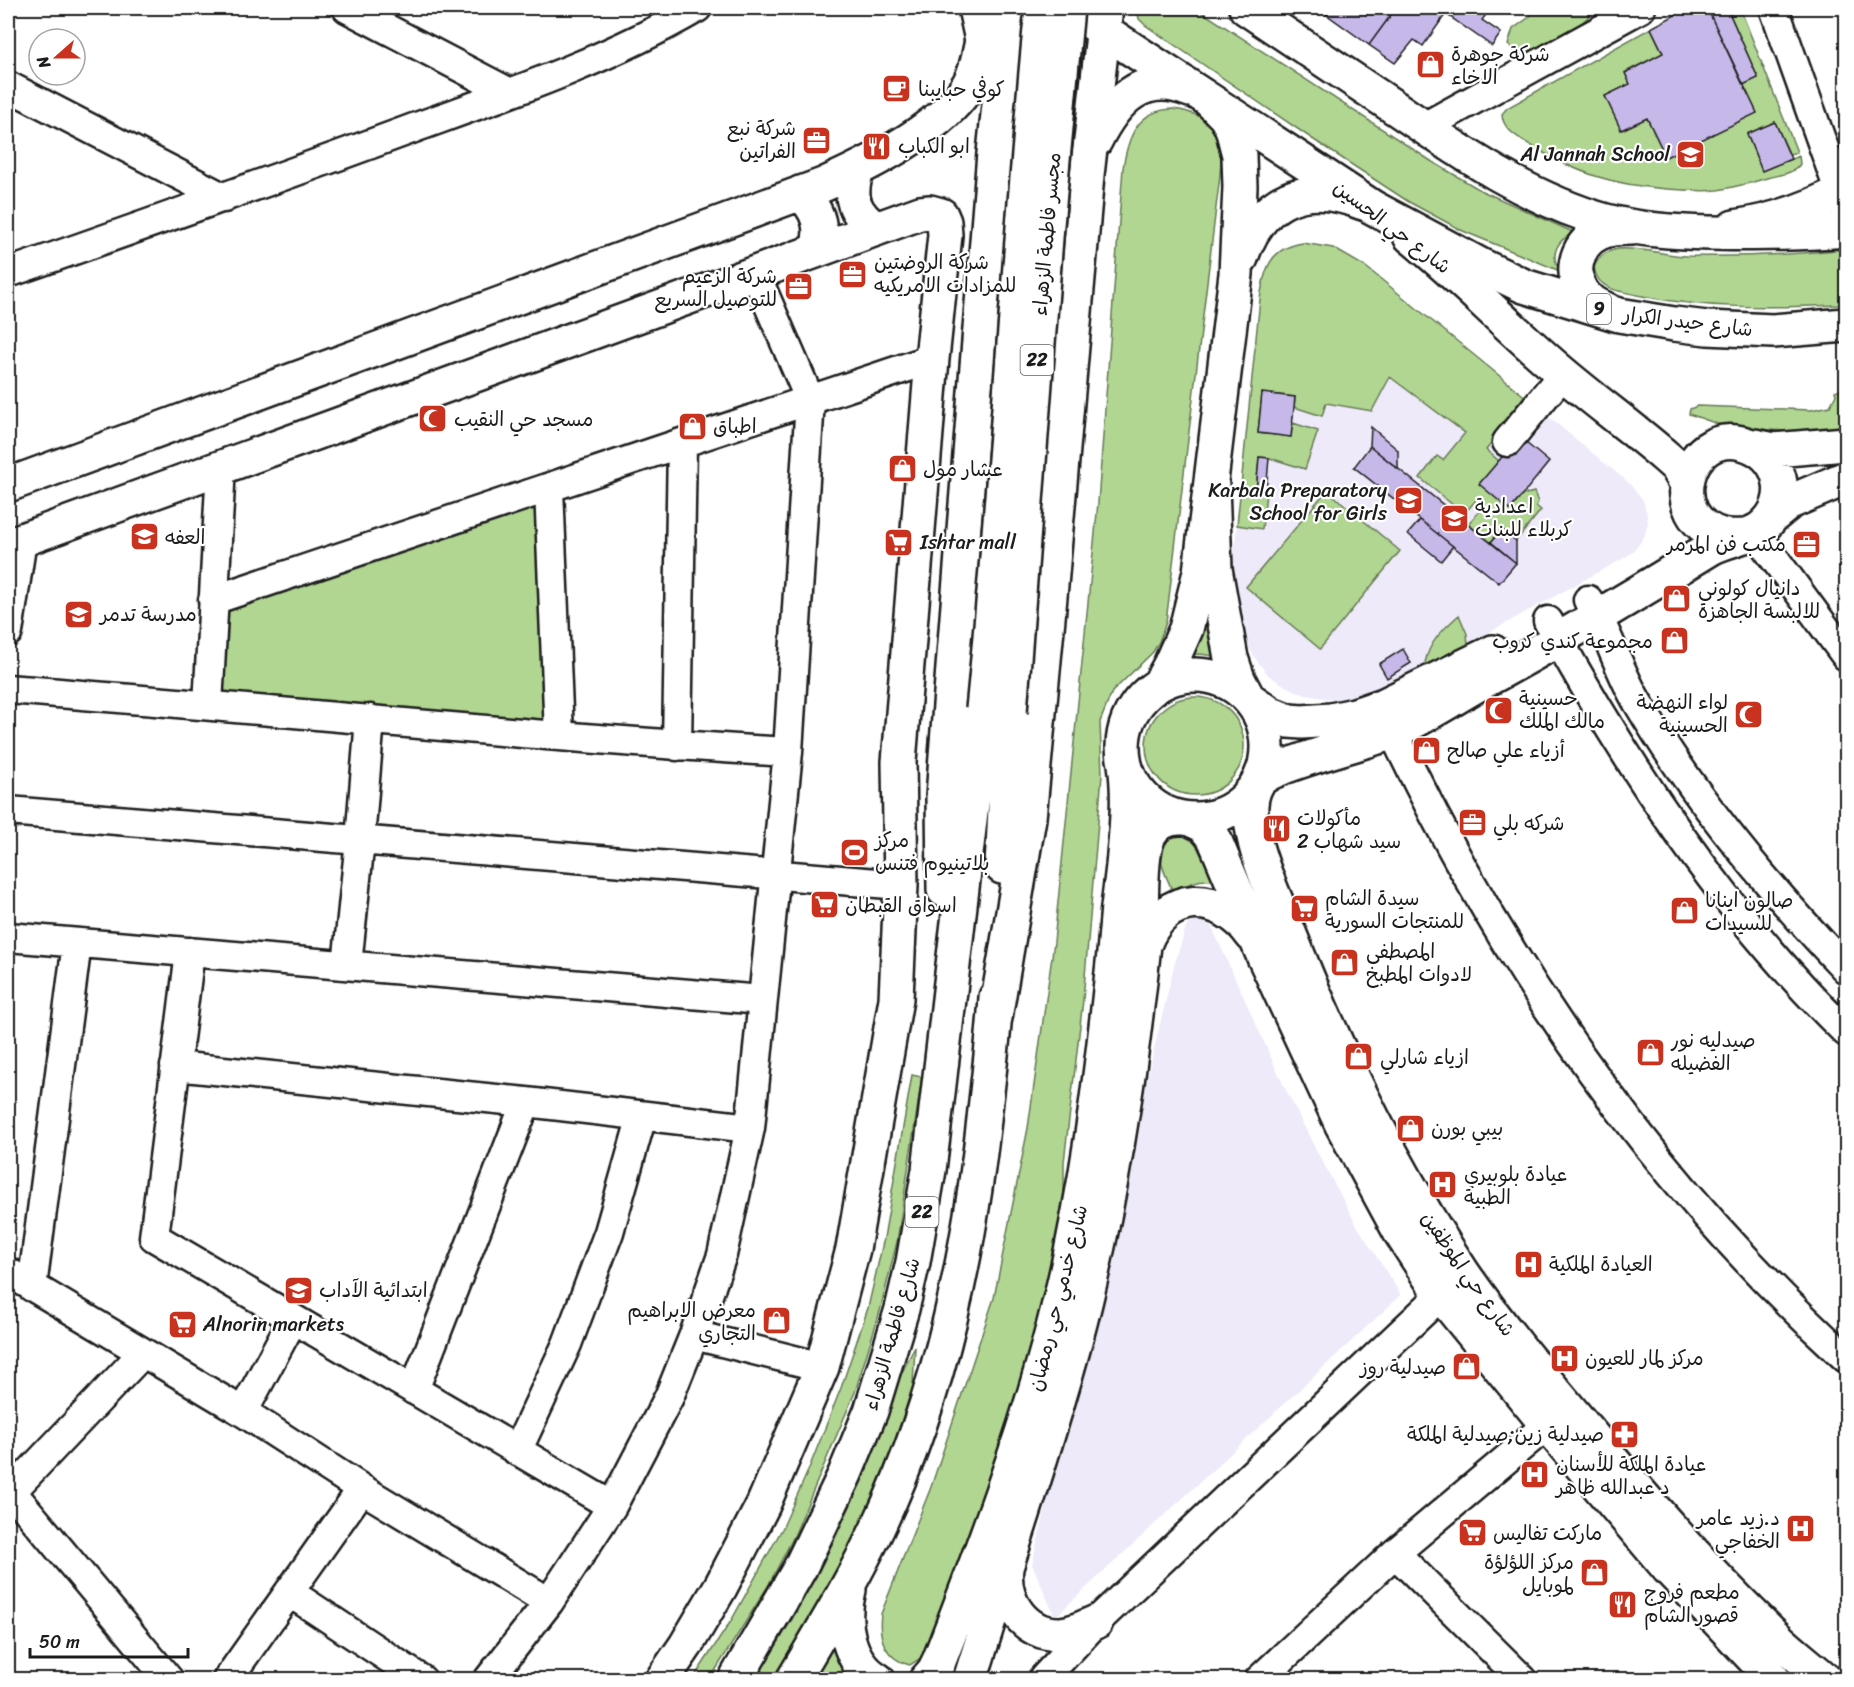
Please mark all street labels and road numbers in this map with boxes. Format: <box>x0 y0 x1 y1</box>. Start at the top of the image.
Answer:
street label: مجسر فاطمة الزهراء <box>1022 151 1072 317</box>
street label: شارع حي الحسين <box>1325 171 1459 283</box>
road number: 9 <box>1587 294 1611 324</box>
street label: شارع حيدر الكرار <box>1619 296 1755 347</box>
road number: 22 <box>1020 345 1054 375</box>
road number: 22 <box>906 1197 938 1227</box>
street label: شارع خدمي حي رمضان <box>1018 1201 1098 1395</box>
street label: شارع حي الموظفين <box>1411 1204 1525 1344</box>
street label: شارع فاطمة الزهراء <box>853 1253 931 1415</box>

